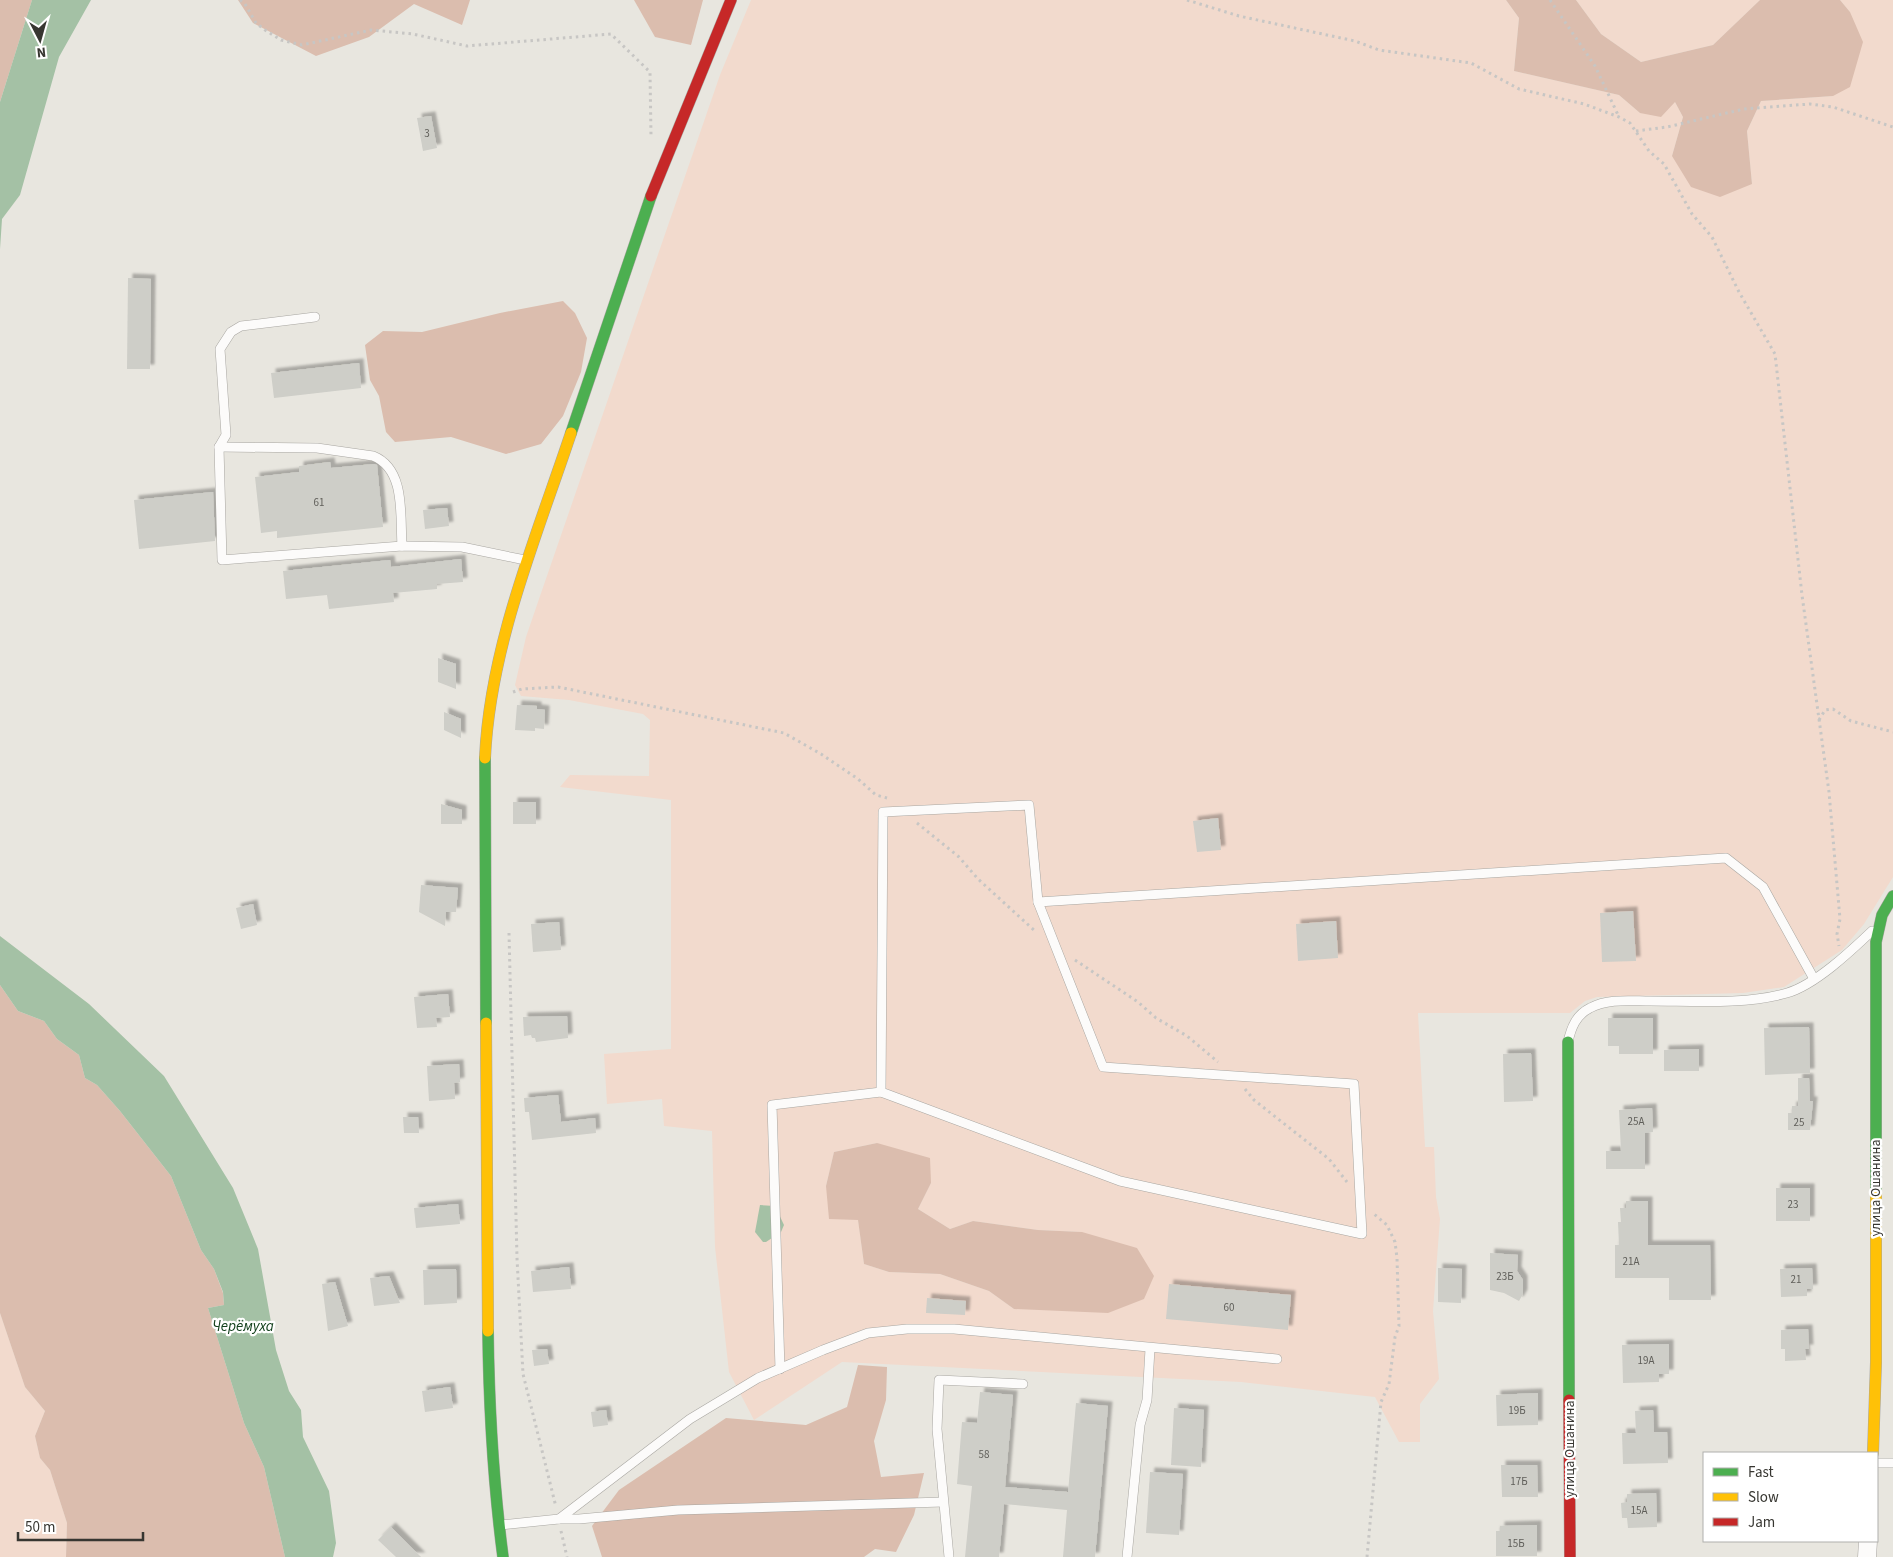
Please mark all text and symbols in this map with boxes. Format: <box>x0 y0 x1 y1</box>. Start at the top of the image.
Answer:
north arrow <box>15 15 65 65</box>
text: N <box>36 42 47 62</box>
house number: 3 <box>424 126 430 141</box>
house number: 61 <box>314 495 324 510</box>
house number: 25А <box>1628 1114 1644 1129</box>
house number: 25 <box>1794 1115 1804 1130</box>
street label: улица Ошанина <box>1866 1139 1886 1237</box>
house number: 23 <box>1788 1197 1798 1212</box>
house number: 21А <box>1623 1254 1639 1269</box>
house number: 23Б <box>1496 1269 1514 1284</box>
house number: 21 <box>1791 1272 1801 1287</box>
house number: 60 <box>1224 1300 1234 1315</box>
water label: Черёмуха <box>212 1316 274 1337</box>
house number: 19А <box>1638 1353 1654 1368</box>
street label: улица Ошанина <box>1560 1400 1580 1498</box>
house number: 19Б <box>1508 1403 1526 1418</box>
house number: 58 <box>979 1447 990 1462</box>
legend <box>1703 1452 1878 1542</box>
text: Fast <box>1748 1462 1774 1483</box>
house number: 17Б <box>1510 1474 1528 1489</box>
text: Slow <box>1748 1487 1779 1508</box>
house number: 15А <box>1631 1503 1647 1518</box>
scale bar <box>18 1510 142 1542</box>
text: Jam <box>1748 1512 1775 1533</box>
text: 50 m <box>25 1517 55 1538</box>
house number: 15Б <box>1507 1536 1525 1551</box>

